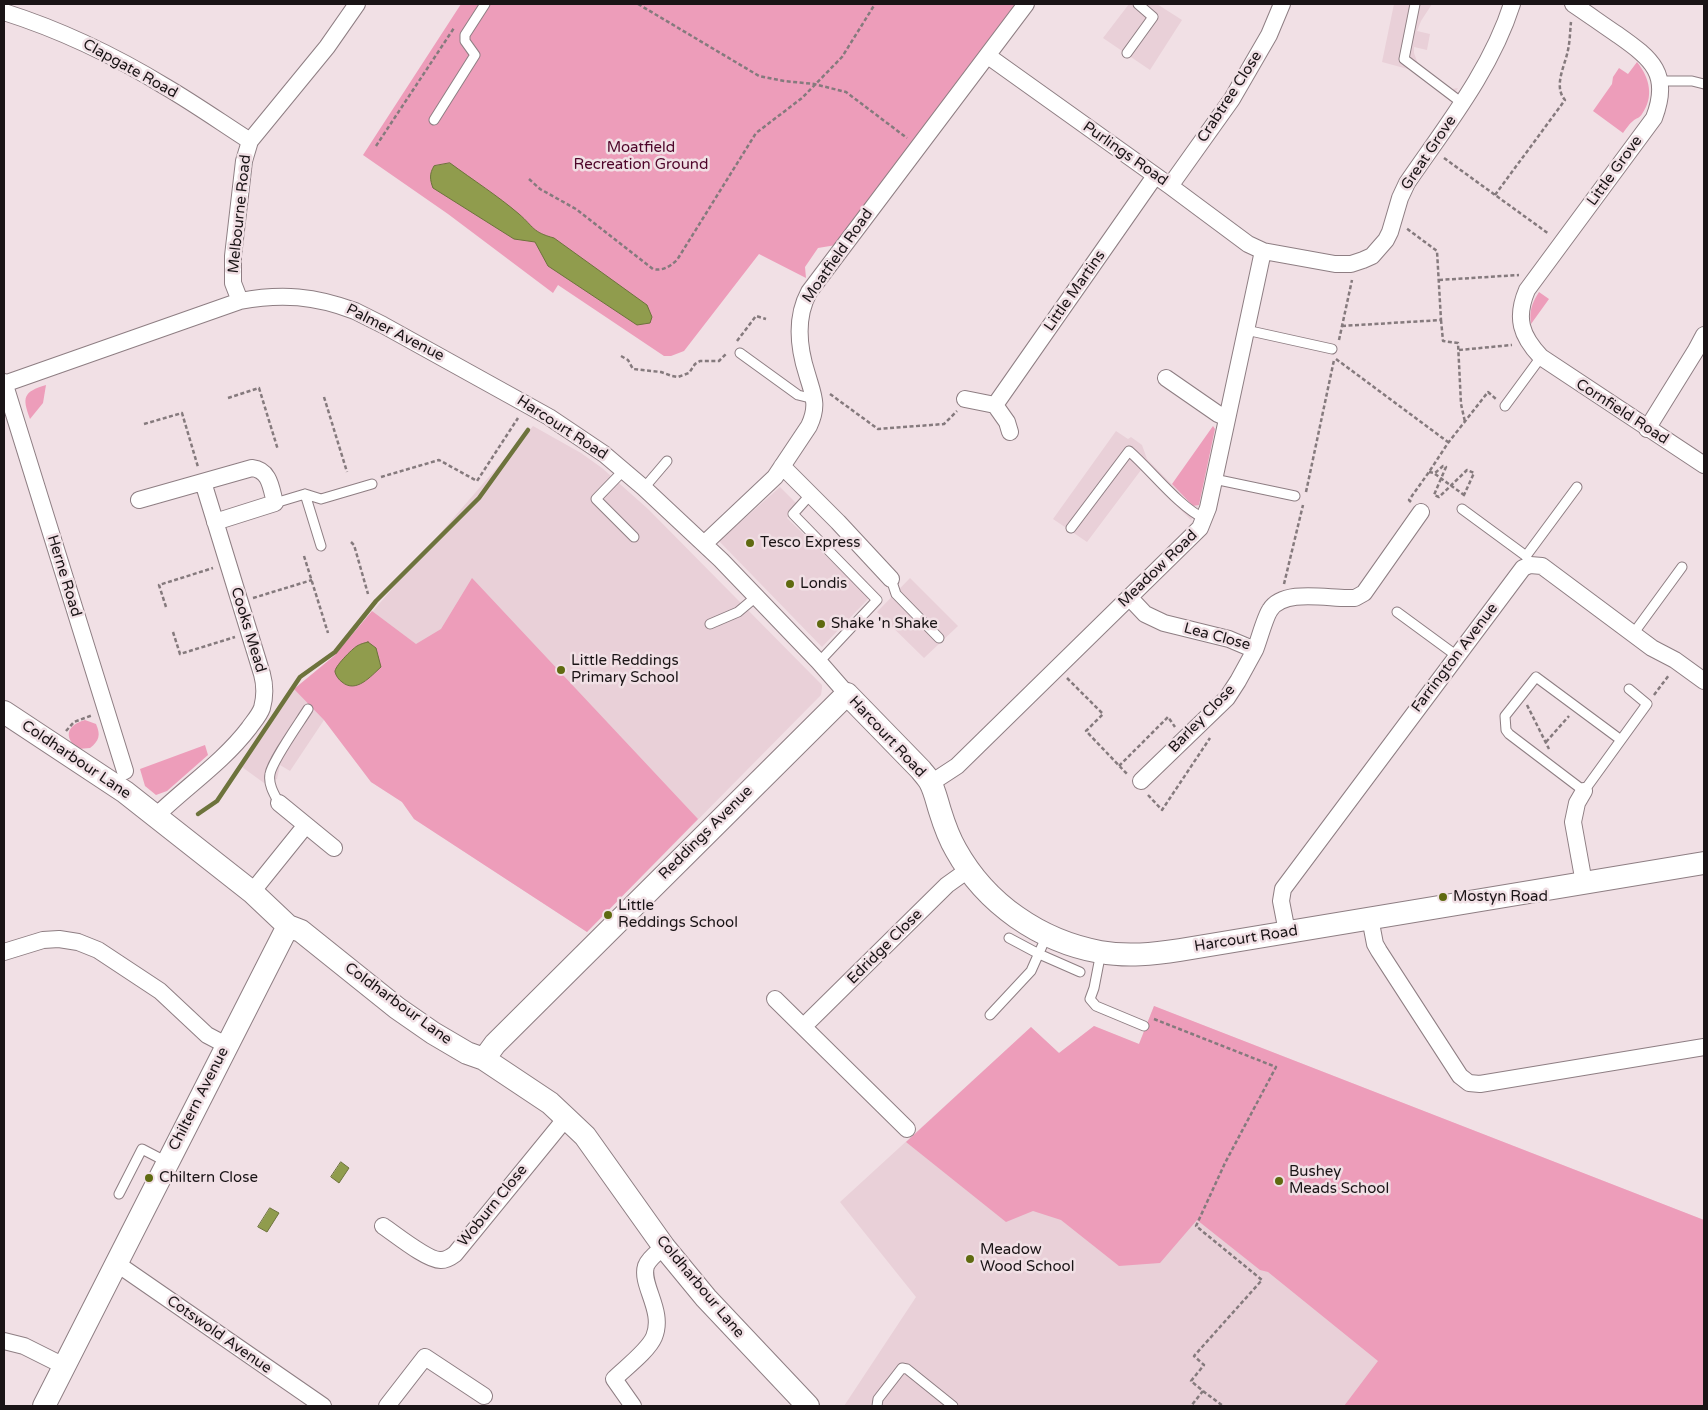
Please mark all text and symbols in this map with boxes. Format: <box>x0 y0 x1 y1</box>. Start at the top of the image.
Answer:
street label: Clapgate Road <box>80 36 180 102</box>
street label: Crabtree Close <box>1194 48 1266 146</box>
street label: Great Grove <box>1398 113 1460 193</box>
street label: Purlings Road <box>1079 118 1171 190</box>
street label: Little Grove <box>1584 132 1646 210</box>
park label: Moatfield Recreation Ground <box>574 139 708 174</box>
street label: Melbourne Road <box>225 154 255 274</box>
street label: Moatfield Road <box>799 206 877 306</box>
street label: Little Martins <box>1041 247 1109 335</box>
street label: Palmer Avenue <box>343 301 447 365</box>
street label: Cornfield Road <box>1572 375 1672 449</box>
street label: Harcourt Road <box>513 392 611 464</box>
street label: Meadow Road <box>1115 527 1201 611</box>
street label: Herne Road <box>43 533 85 619</box>
place label: Tesco Express <box>760 534 860 552</box>
marker: Tesco Express <box>744 537 756 549</box>
place label: Londis <box>800 575 847 593</box>
marker: Londis <box>784 578 796 590</box>
street label: Cooks Mead <box>226 585 270 675</box>
street label: Farrington Avenue <box>1408 600 1502 716</box>
place label: Shake 'n Shake <box>831 615 938 633</box>
marker: Shake 'n Shake <box>815 618 827 630</box>
street label: Lea Close <box>1182 619 1252 655</box>
place label: Little Reddings Primary School <box>571 652 679 687</box>
marker: Little Reddings Primary School <box>555 664 567 676</box>
street label: Barley Close <box>1165 681 1239 757</box>
street label: Harcourt Road <box>845 693 929 781</box>
street label: Coldharbour Lane <box>18 717 134 803</box>
street label: Reddings Avenue <box>655 782 757 884</box>
place label: Mostyn Road <box>1453 888 1548 906</box>
marker: Mostyn Road <box>1437 891 1449 903</box>
place label: Little Reddings School <box>618 897 738 932</box>
street label: Edridge Close <box>844 906 926 988</box>
marker: Little Reddings School <box>602 909 614 921</box>
street label: Harcourt Road <box>1193 922 1299 956</box>
street label: Coldharbour Lane <box>341 959 455 1049</box>
street label: Chiltern Avenue <box>165 1044 233 1154</box>
street label: Woburn Close <box>455 1161 531 1251</box>
place label: Bushey Meads School <box>1289 1163 1389 1198</box>
place label: Chiltern Close <box>159 1169 258 1187</box>
marker: Chiltern Close <box>143 1172 155 1184</box>
marker: Bushey Meads School <box>1273 1175 1285 1187</box>
street label: Coldharbour Lane <box>652 1232 748 1342</box>
place label: Meadow Wood School <box>980 1241 1074 1276</box>
marker: Meadow Wood School <box>964 1253 976 1265</box>
street label: Cotswold Avenue <box>163 1292 275 1378</box>

